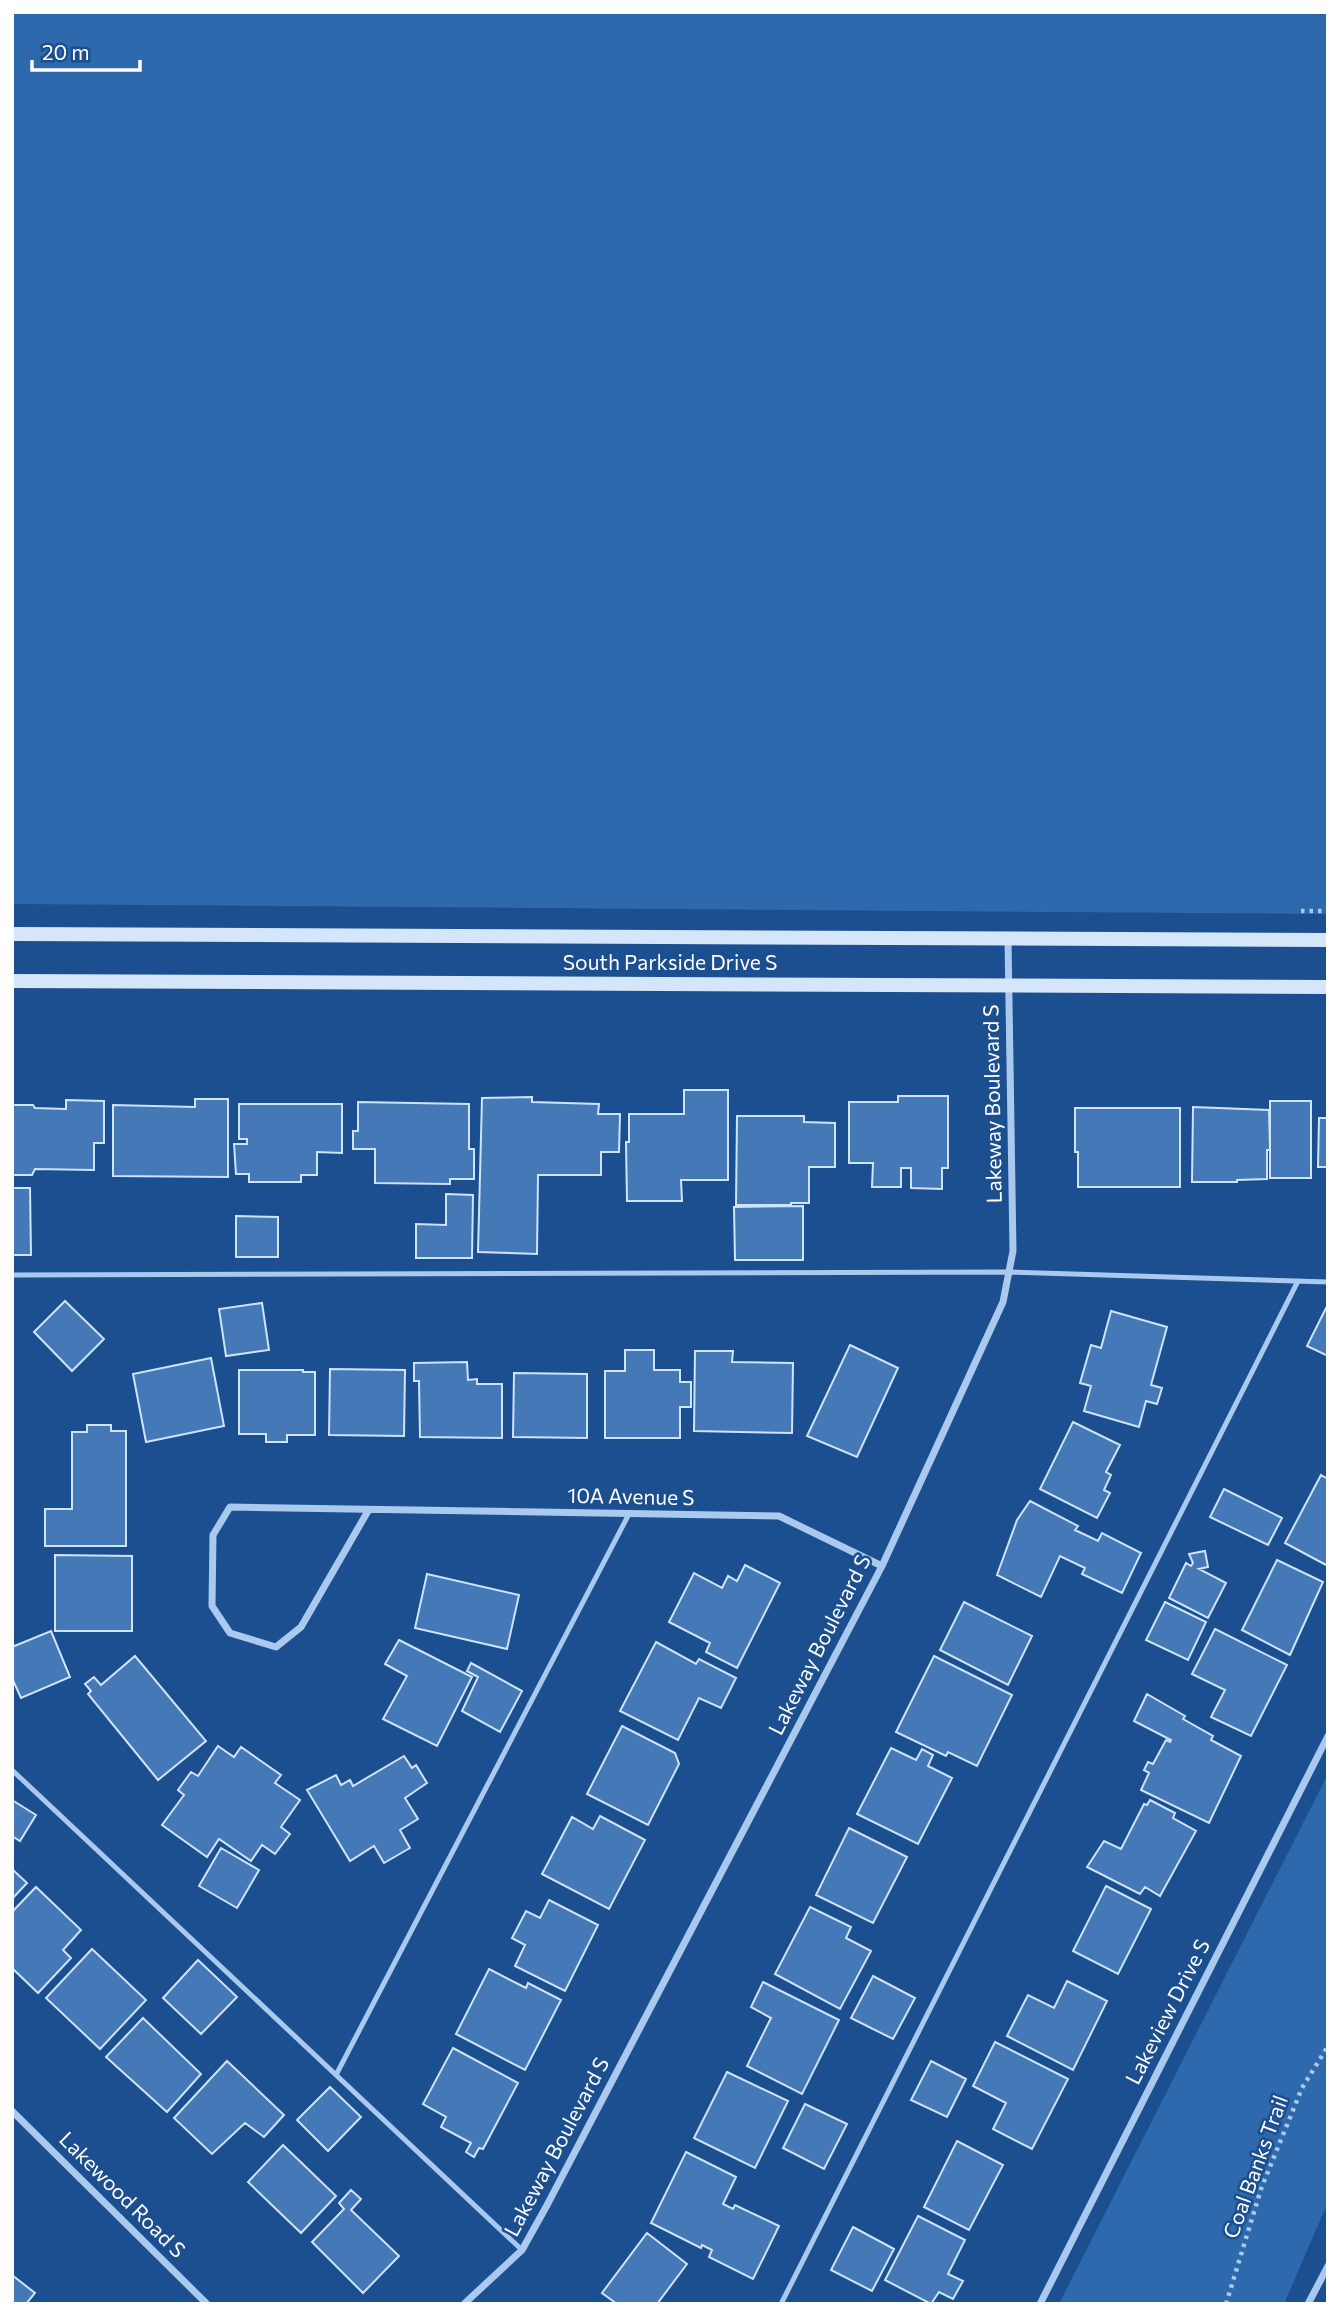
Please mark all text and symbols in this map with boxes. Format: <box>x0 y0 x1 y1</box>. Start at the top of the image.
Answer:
scale bar <box>32 28 140 72</box>
text: 20 m <box>42 39 90 64</box>
street label: South Parkside Drive S <box>563 949 777 974</box>
street label: Lakeway Boulevard S <box>977 1004 1006 1204</box>
street label: 10A Avenue S <box>567 1482 695 1509</box>
street label: Lakeway Boulevard S <box>762 1550 875 1739</box>
street label: Lakeview Drive S <box>1119 1935 1214 2088</box>
street label: Lakeway Boulevard S <box>498 2053 613 2240</box>
street label: Coal Banks Trail <box>1217 2092 1292 2241</box>
street label: Lakewood Road S <box>55 2126 191 2262</box>

